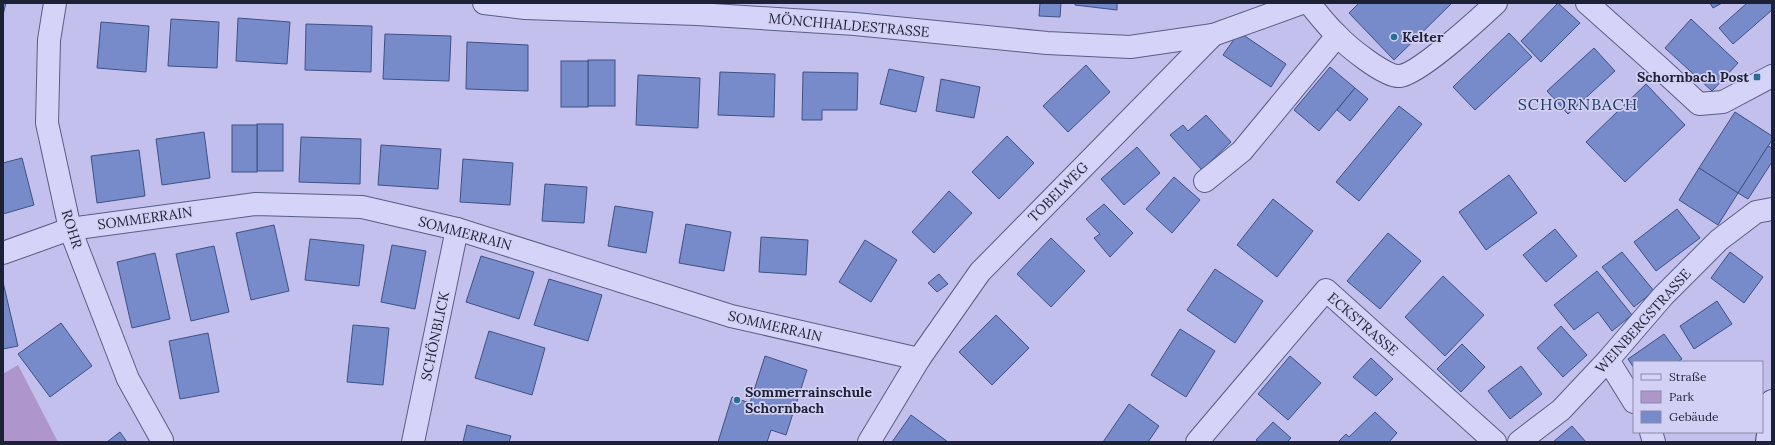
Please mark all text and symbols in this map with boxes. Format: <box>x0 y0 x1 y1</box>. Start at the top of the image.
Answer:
street label: MÖNCHHALDESTRASSE <box>768 9 931 41</box>
place label: Kelter <box>1402 28 1444 46</box>
marker: Kelter <box>1389 32 1399 42</box>
place label: Schornbach Post <box>1637 68 1749 86</box>
marker: Schornbach Post <box>1752 72 1762 82</box>
district label: SCHORNBACH <box>1518 94 1638 114</box>
street label: TOBELWEG <box>1024 158 1092 226</box>
street label: SOMMERRAIN <box>96 202 194 234</box>
street label: ROHR <box>58 207 86 251</box>
street label: SOMMERRAIN <box>416 212 514 254</box>
street label: WEINBERGSTRASSE <box>1591 265 1695 377</box>
street label: ECKSTRASSE <box>1324 288 1402 360</box>
street label: SCHÖNBLICK <box>417 289 453 382</box>
street label: SOMMERRAIN <box>726 306 824 346</box>
legend <box>1633 361 1763 433</box>
text: Straße <box>1669 369 1707 384</box>
place label: Sommerrainschule Schornbach <box>745 383 872 417</box>
text: Park <box>1669 389 1695 404</box>
marker: Sommerrainschule Schornbach <box>732 395 742 405</box>
text: Gebäude <box>1669 409 1719 424</box>

